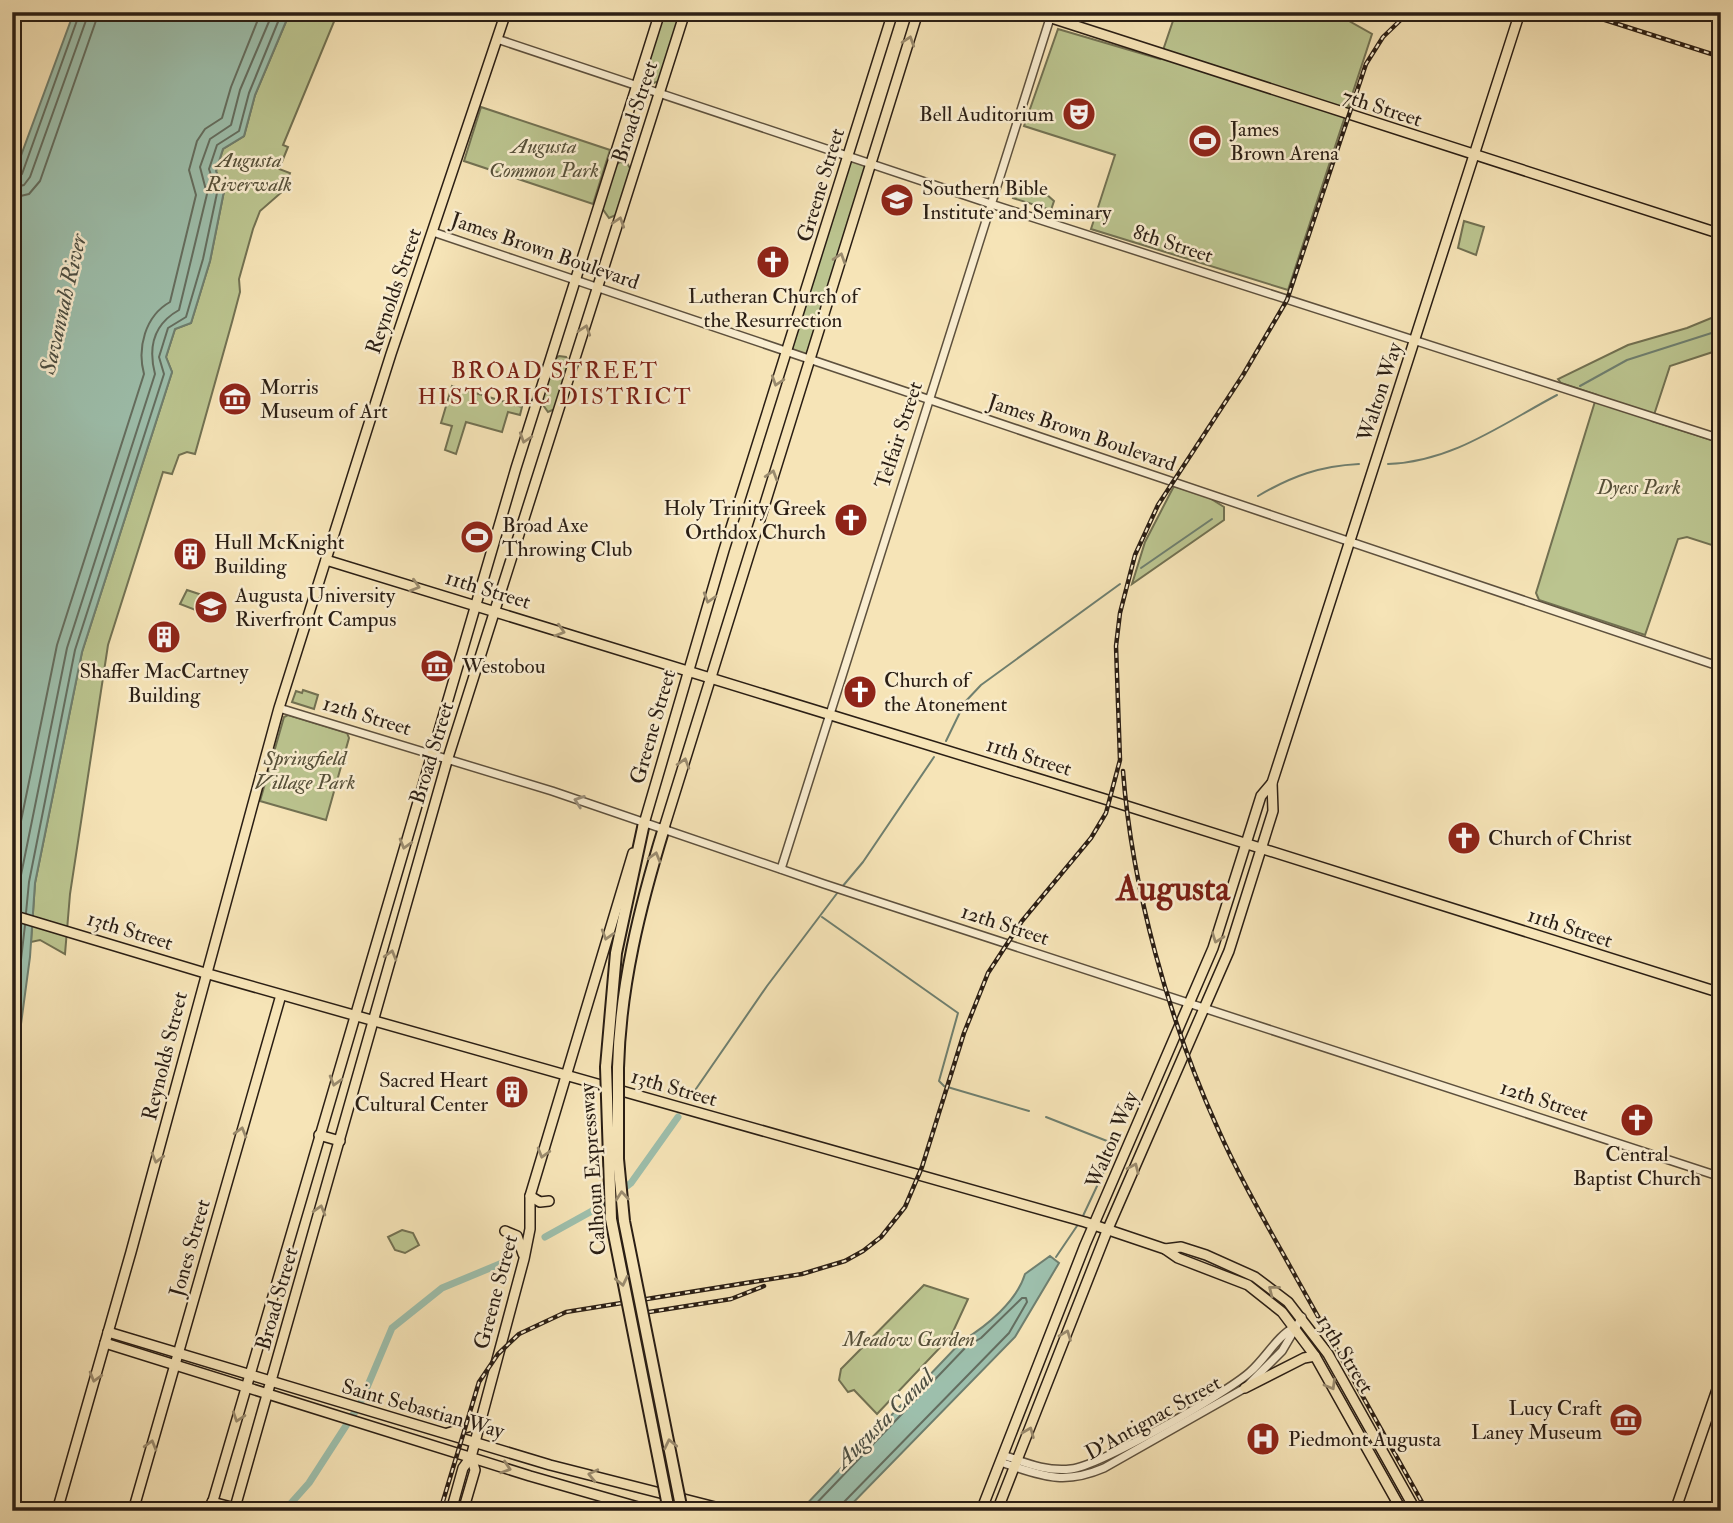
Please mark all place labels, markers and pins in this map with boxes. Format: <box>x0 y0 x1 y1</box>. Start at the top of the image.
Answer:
theatre icon: Bell Auditorium <box>1060 95 1098 133</box>
place label: Bell Auditorium <box>919 101 1054 128</box>
place label: James Brown Arena <box>1229 116 1339 167</box>
sports icon: James Brown Arena <box>1186 122 1224 160</box>
place label: Southern Bible Institute and Seminary <box>922 175 1112 226</box>
school or university icon: Southern Bible Institute and Seminary <box>878 181 916 219</box>
church icon: Lutheran Church of the Resurrection <box>754 243 792 281</box>
place label: Lutheran Church of the Resurrection <box>688 283 861 334</box>
place label: Morris Museum of Art <box>260 374 388 425</box>
museum icon: Morris Museum of Art <box>216 380 254 418</box>
place label: Holy Trinity Greek Orthdox Church <box>664 495 826 546</box>
church icon: Holy Trinity Greek Orthdox Church <box>832 501 870 539</box>
place label: Broad Axe Throwing Club <box>502 512 632 563</box>
sports icon: Broad Axe Throwing Club <box>458 518 496 556</box>
place label: Hull McKnight Building <box>214 529 345 580</box>
building icon: Hull McKnight Building <box>171 535 209 573</box>
place label: Augusta University Riverfront Campus <box>234 582 396 633</box>
school or university icon: Augusta University Riverfront Campus <box>192 588 230 626</box>
building icon: Shaffer MacCartney Building <box>145 618 183 656</box>
museum icon: Westobou <box>418 647 456 685</box>
place label: Westobou <box>461 653 546 680</box>
place label: Shaffer MacCartney Building <box>79 658 249 709</box>
place label: Church of the Atonement <box>884 667 1008 718</box>
church icon: Church of the Atonement <box>841 673 879 711</box>
church icon: Church of Christ <box>1445 819 1483 857</box>
place label: Church of Christ <box>1488 825 1632 852</box>
place label: Sacred Heart Cultural Center <box>354 1067 488 1118</box>
building icon: Sacred Heart Cultural Center <box>493 1073 531 1111</box>
church icon: Central Baptist Church <box>1618 1101 1656 1139</box>
place label: Central Baptist Church <box>1573 1141 1701 1192</box>
place label: Lucy Craft Laney Museum <box>1471 1395 1602 1446</box>
museum icon: Lucy Craft Laney Museum <box>1607 1401 1645 1439</box>
hospital icon: Piedmont Augusta <box>1244 1420 1282 1458</box>
place label: Piedmont Augusta <box>1288 1426 1442 1453</box>

